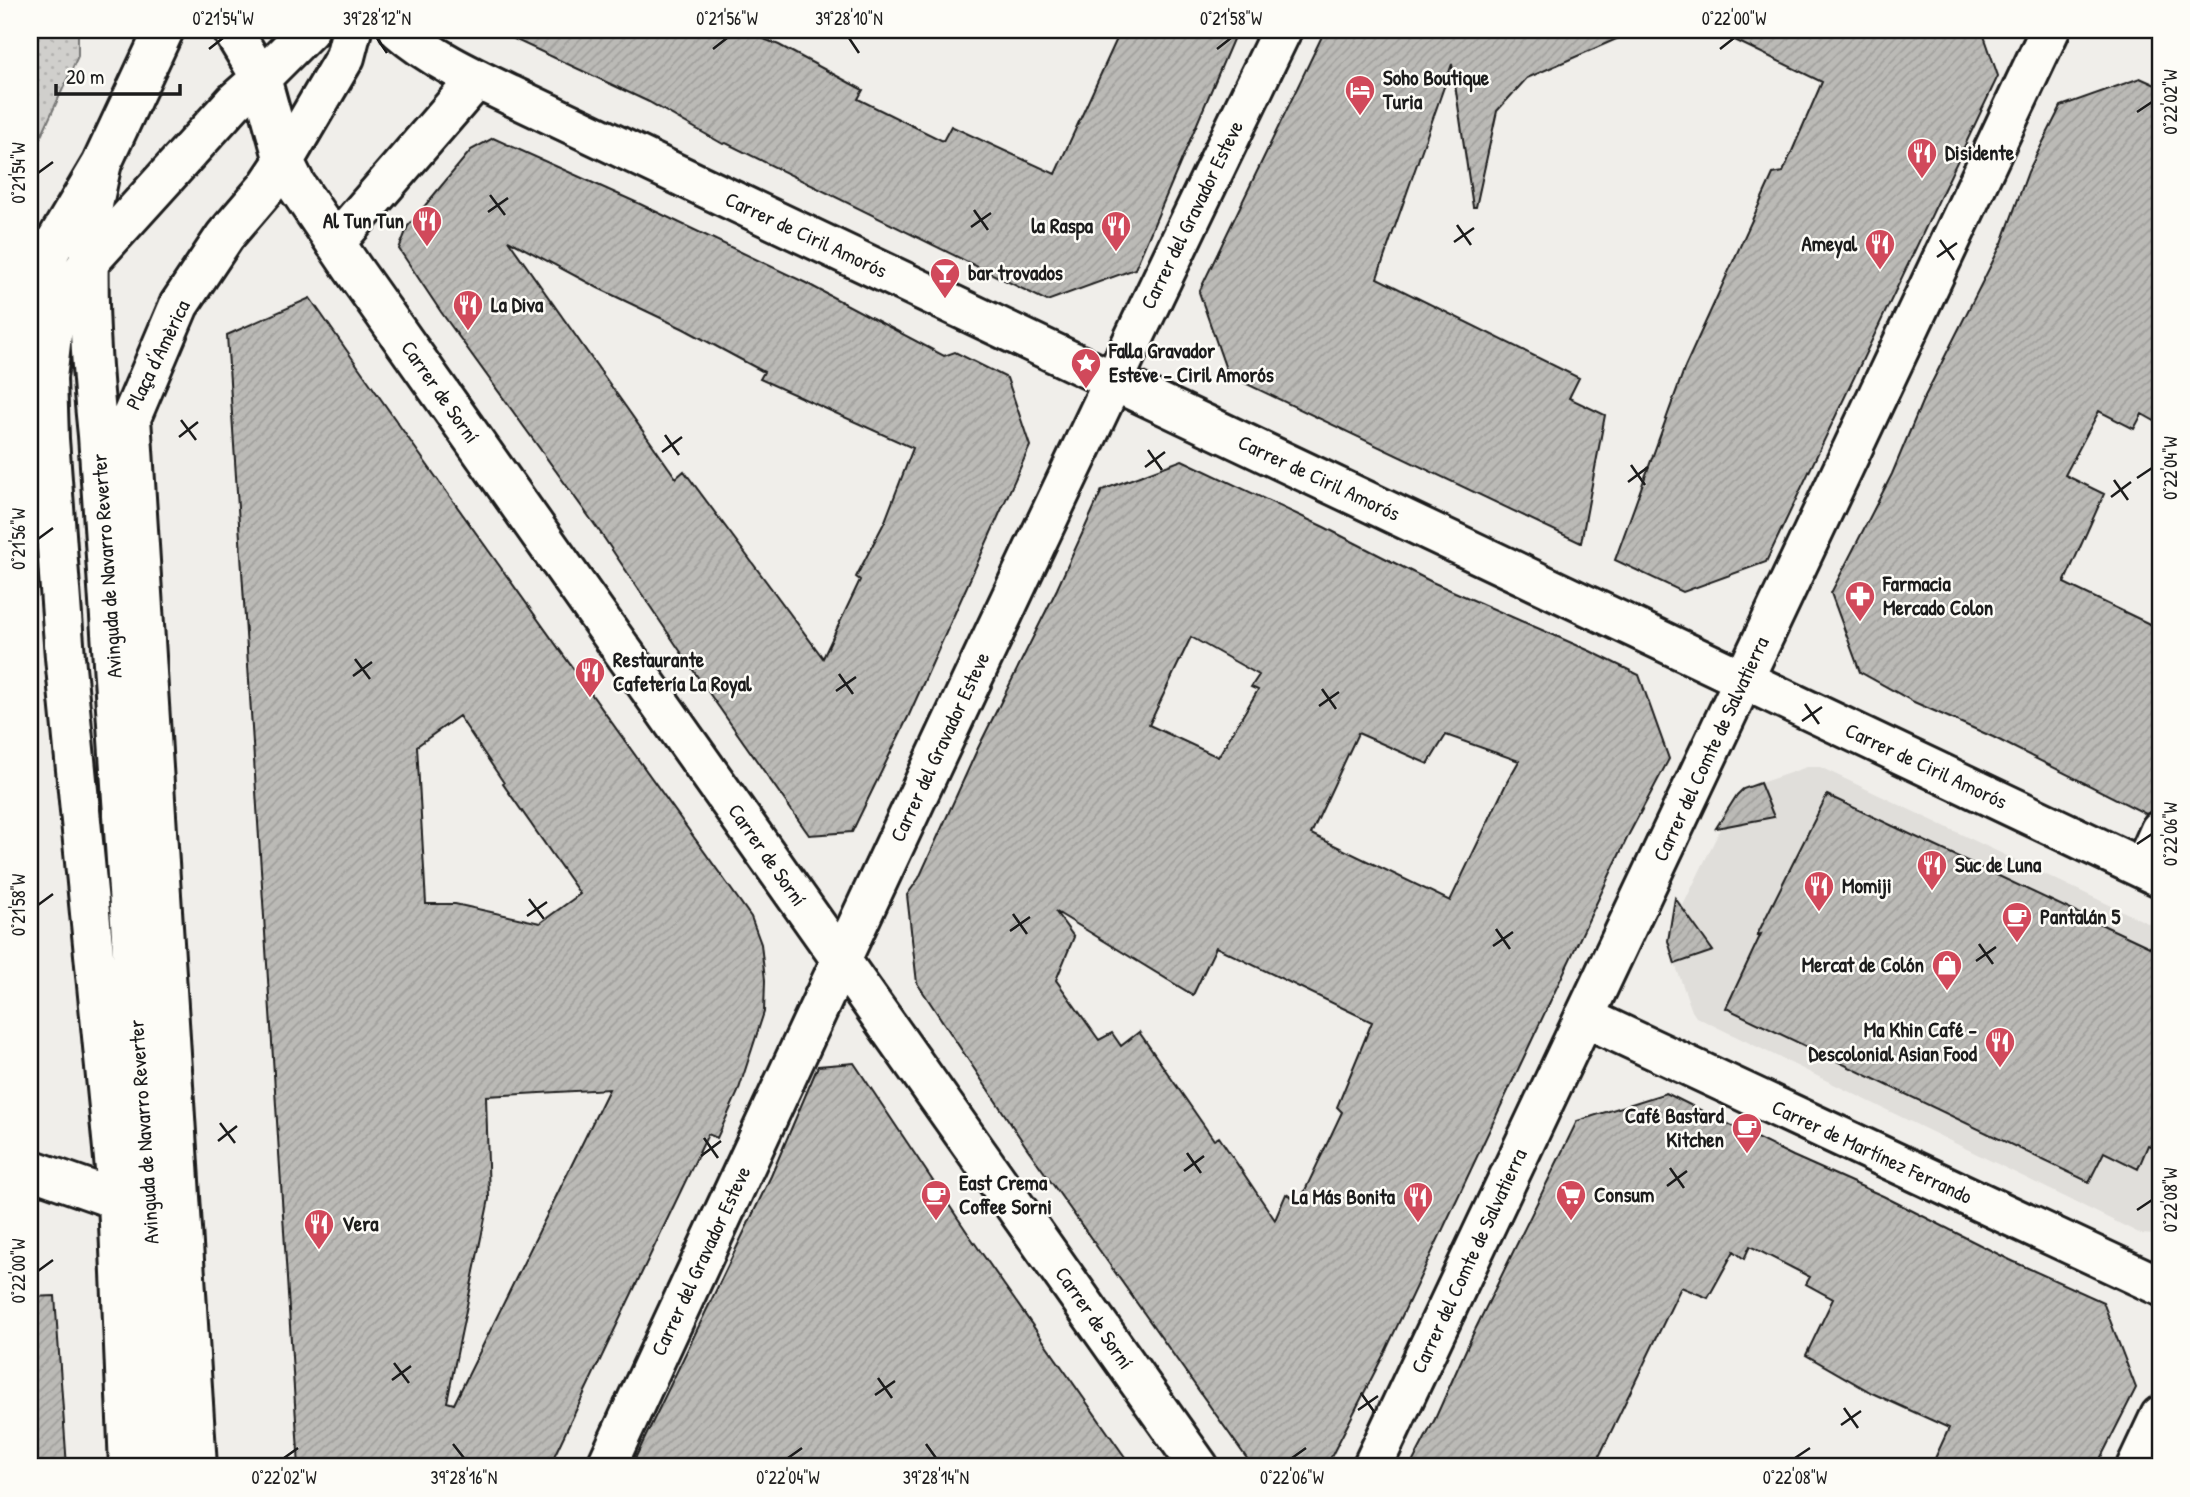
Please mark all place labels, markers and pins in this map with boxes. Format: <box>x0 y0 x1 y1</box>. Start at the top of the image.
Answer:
place label: Soho Boutique Turia <box>1382 63 1490 116</box>
hotel icon: Soho Boutique Turia <box>1343 73 1377 117</box>
restaurant icon: Disidente <box>1905 136 1939 180</box>
place label: Disidente <box>1945 138 2015 167</box>
restaurant icon: Al Tun Tun <box>410 204 444 248</box>
place label: Al Tun Tun <box>323 206 404 235</box>
restaurant icon: la Raspa <box>1099 209 1133 253</box>
place label: la Raspa <box>1031 211 1094 241</box>
restaurant icon: Ameyal <box>1863 227 1897 271</box>
place label: Ameyal <box>1801 229 1857 259</box>
bar icon: bar trovados <box>928 256 962 300</box>
place label: bar trovados <box>968 258 1063 287</box>
restaurant icon: La Diva <box>451 288 485 332</box>
place label: La Diva <box>491 290 544 319</box>
place label: Falla Gravador Esteve - Ciril Amorós <box>1108 336 1274 389</box>
place icon: Falla Gravador Esteve - Ciril Amorós <box>1069 346 1103 390</box>
place label: Farmacia Mercado Colon <box>1882 569 1993 622</box>
pharmacy icon: Farmacia Mercado Colon <box>1843 579 1877 623</box>
place label: Restaurante Cafetería La Royal <box>613 645 752 699</box>
restaurant icon: Restaurante Cafetería La Royal <box>573 655 607 699</box>
restaurant icon: Suc de Luna <box>1915 848 1949 892</box>
place label: Suc de Luna <box>1955 850 2042 879</box>
restaurant icon: Momiji <box>1802 869 1836 913</box>
place label: Momiji <box>1842 871 1892 900</box>
cafe icon: Pantalán 5 <box>2000 900 2034 944</box>
place label: Pantalán 5 <box>2040 902 2120 931</box>
shop icon: Mercat de Colón <box>1930 948 1964 992</box>
place label: Mercat de Colón <box>1802 950 1924 979</box>
place label: Ma Khin Café - Descolonial Asian Food <box>1808 1015 1978 1068</box>
restaurant icon: Ma Khin Café - Descolonial Asian Food <box>1983 1025 2017 1069</box>
place label: Café Bastard Kitchen <box>1625 1101 1725 1154</box>
cafe icon: Café Bastard Kitchen <box>1730 1111 1764 1155</box>
place label: East Crema Coffee Sorni <box>959 1168 1052 1221</box>
cafe icon: East Crema Coffee Sorni <box>919 1178 953 1222</box>
supermarket icon: Consum <box>1554 1178 1588 1222</box>
restaurant icon: La Más Bonita <box>1401 1180 1435 1224</box>
place label: Consum <box>1594 1180 1654 1209</box>
place label: La Más Bonita <box>1292 1182 1396 1211</box>
restaurant icon: Vera <box>302 1207 336 1251</box>
place label: Vera <box>342 1209 379 1238</box>

